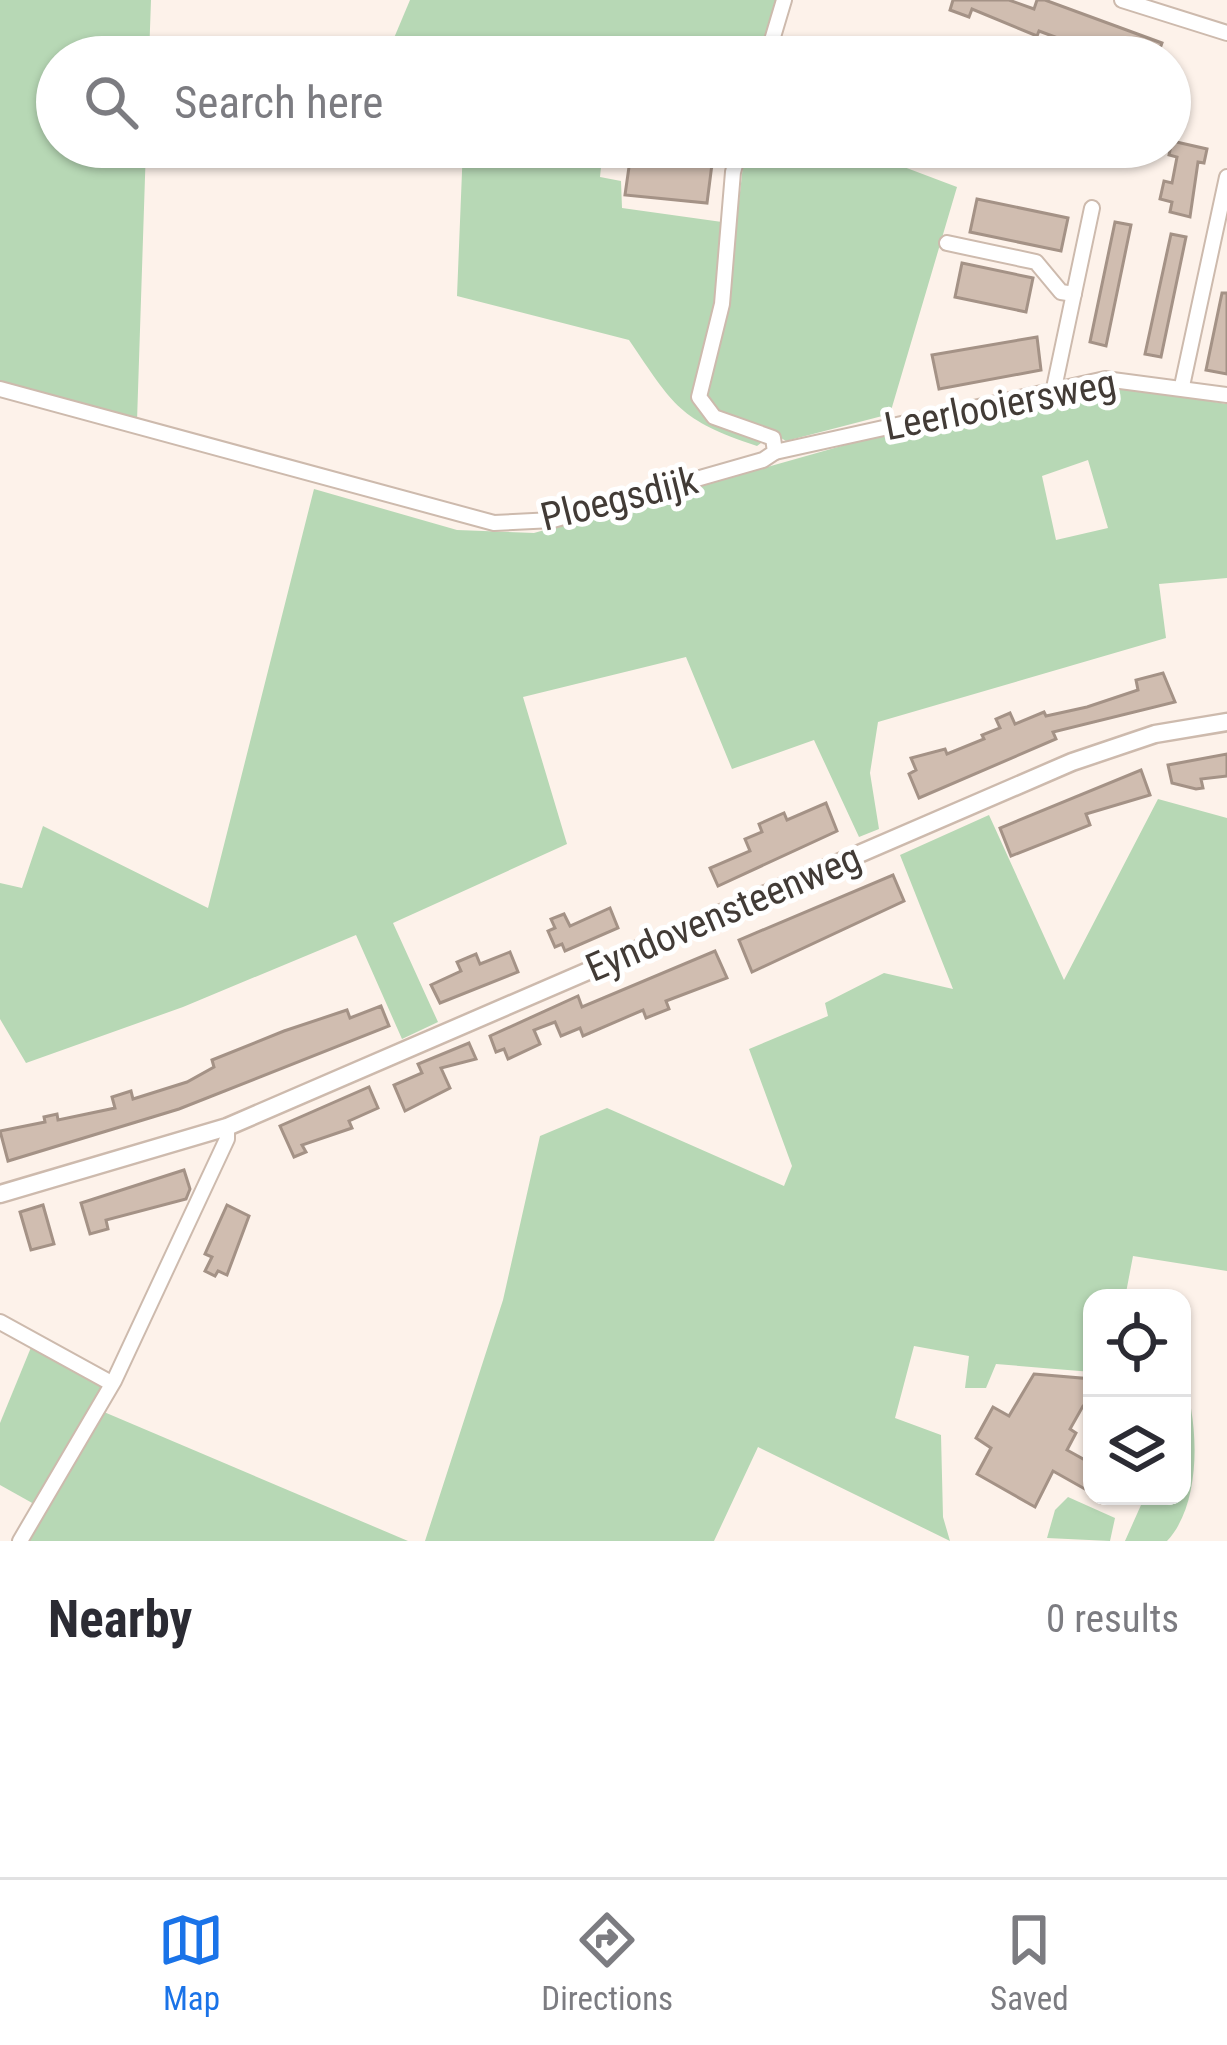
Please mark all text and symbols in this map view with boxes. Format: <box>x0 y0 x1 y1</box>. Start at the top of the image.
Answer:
search box <box>36 36 1191 168</box>
icon: search <box>78 69 144 135</box>
text: Search here <box>174 76 383 129</box>
street label: Leerlooiersweg <box>881 360 1120 450</box>
street label: Ploegsdijk <box>536 457 703 541</box>
street label: Eyndovensteenweg <box>579 834 868 992</box>
map controls <box>1083 1289 1191 1505</box>
button: locate <box>1083 1289 1191 1397</box>
button: layers <box>1083 1397 1191 1505</box>
text: Nearby <box>48 1590 192 1649</box>
text: 0 results <box>1046 1596 1179 1642</box>
tab: Map <box>158 1907 224 2018</box>
tab: Directions <box>541 1907 673 2018</box>
tab: Saved <box>990 1907 1069 2018</box>

